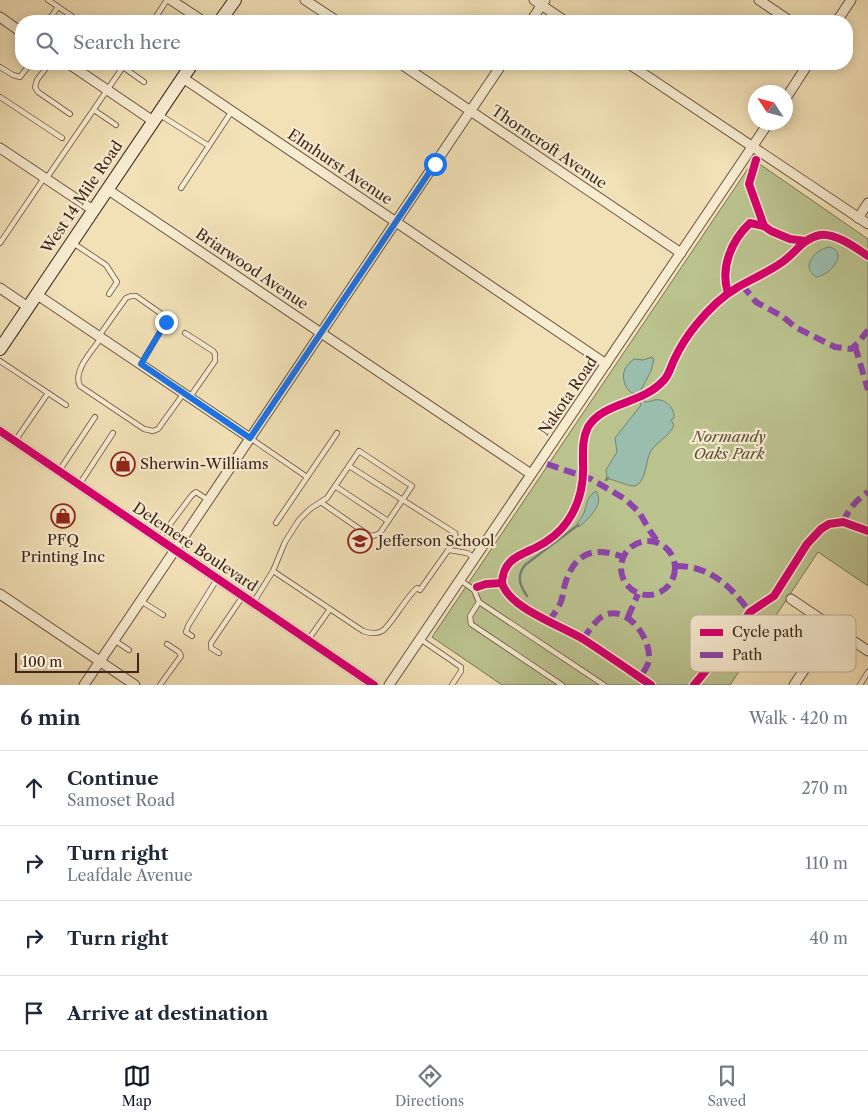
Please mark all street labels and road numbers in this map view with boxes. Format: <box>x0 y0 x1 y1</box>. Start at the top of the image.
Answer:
street label: Thorncroft Avenue <box>488 101 611 192</box>
street label: Elmhurst Avenue <box>284 125 396 209</box>
street label: West 14 Mile Road <box>36 137 126 258</box>
street label: Briarwood Avenue <box>192 224 312 313</box>
street label: Nakota Road <box>534 353 601 439</box>
street label: Delemere Boulevard <box>129 498 261 595</box>

